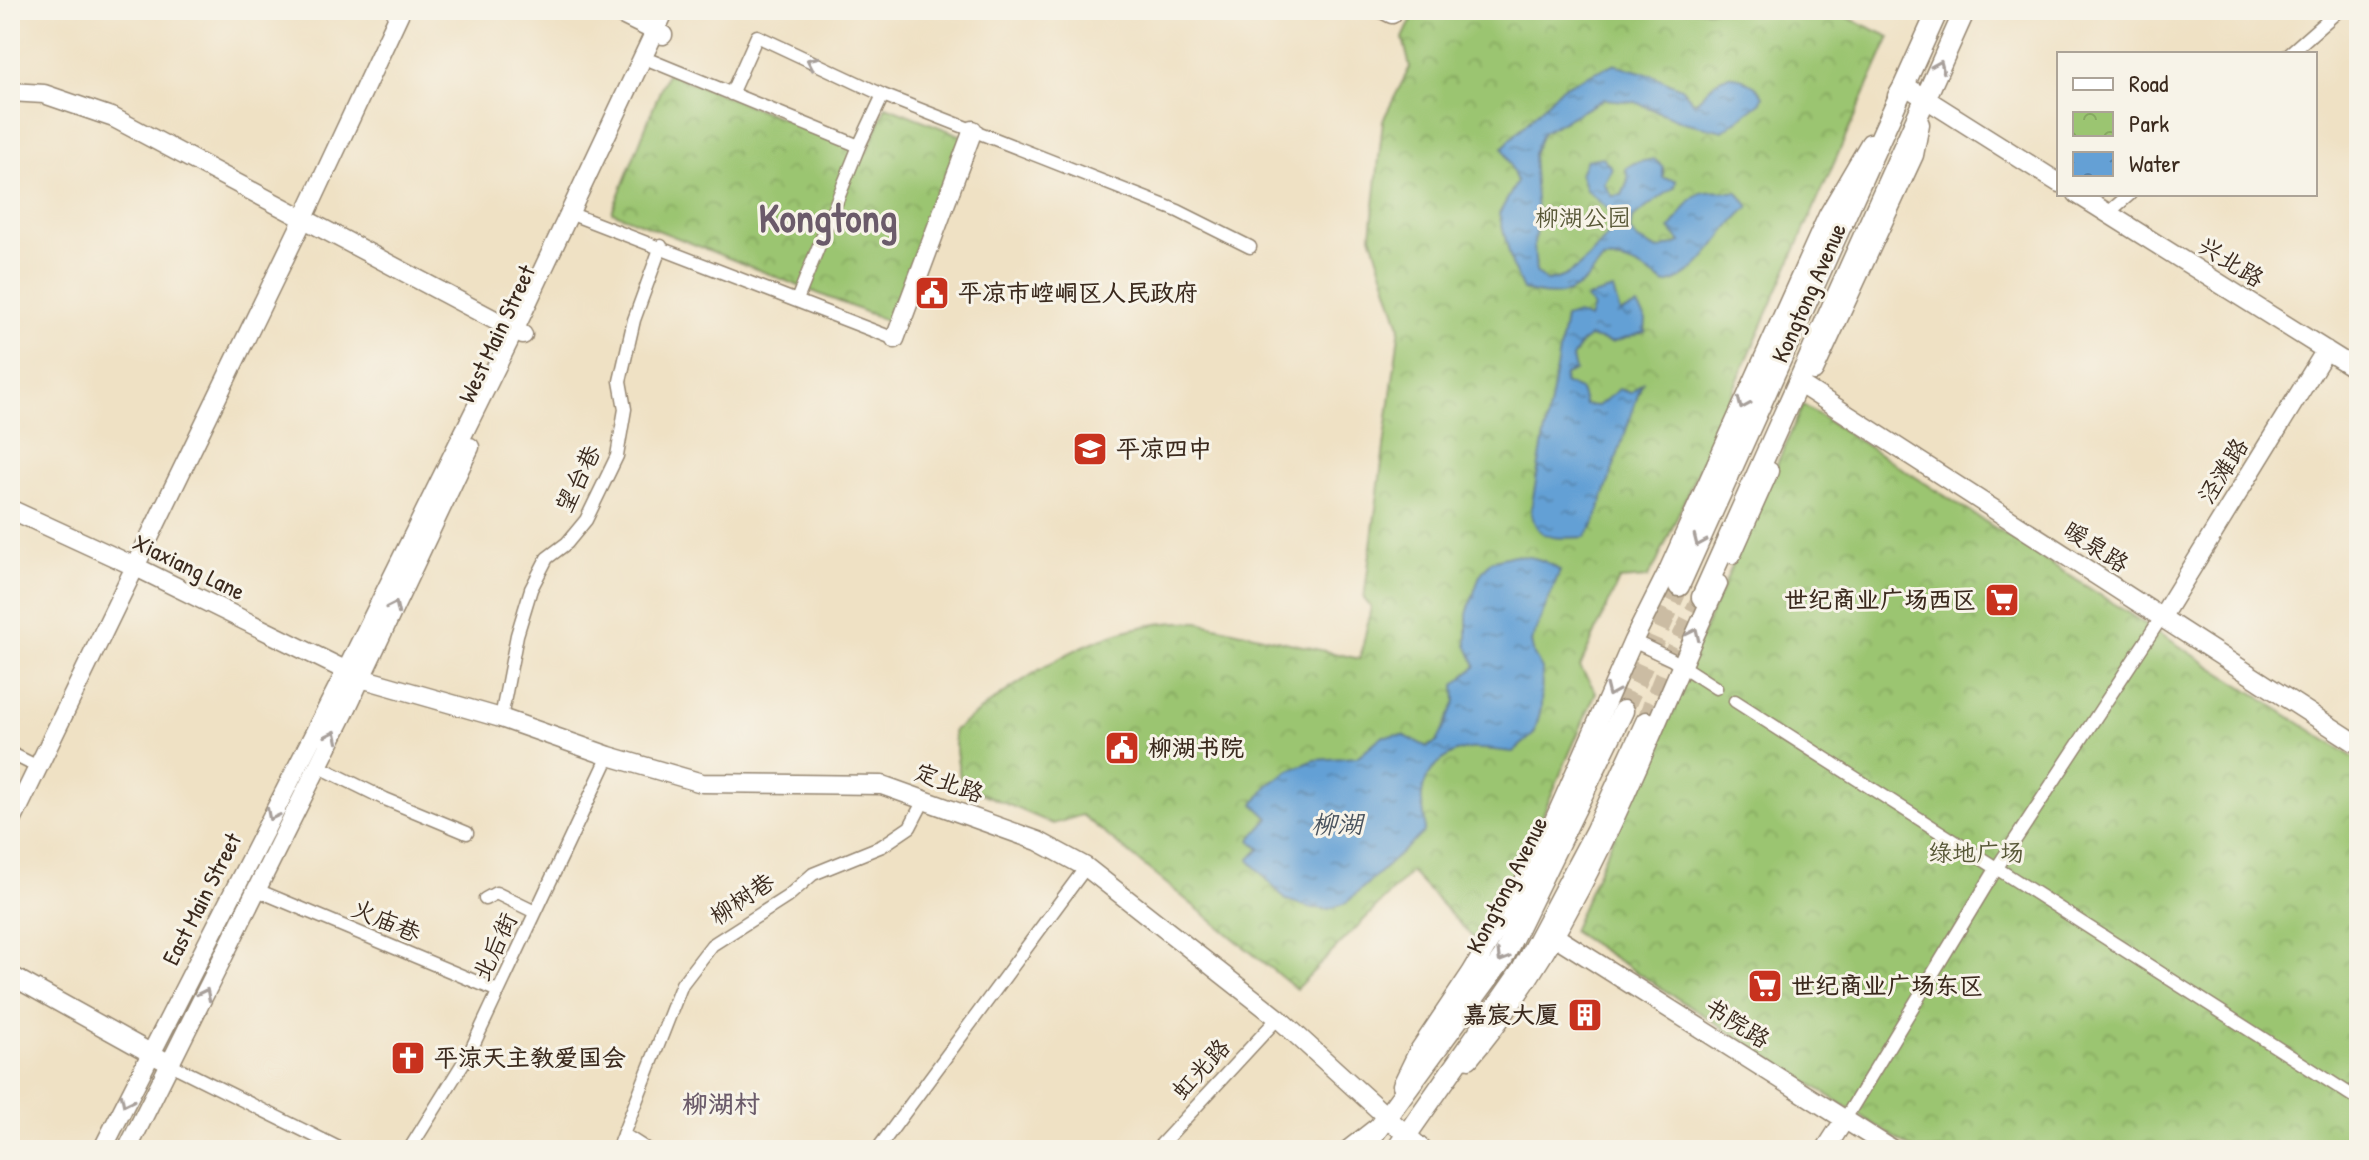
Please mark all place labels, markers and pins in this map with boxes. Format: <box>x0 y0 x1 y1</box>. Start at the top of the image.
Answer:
public building icon: 平凉市崆峒区人民政府 <box>913 274 951 312</box>
place label: 平凉市崆峒区人民政府 <box>958 276 1198 308</box>
school or university icon: 平凉四中 <box>1071 430 1109 468</box>
place label: 平凉四中 <box>1116 432 1212 464</box>
supermarket icon: 世纪商业广场西区 <box>1983 581 2021 619</box>
place label: 世纪商业广场西区 <box>1784 583 1976 615</box>
public building icon: 柳湖书院 <box>1103 729 1141 767</box>
place label: 柳湖书院 <box>1148 731 1244 763</box>
supermarket icon: 世纪商业广场东区 <box>1746 967 1784 1005</box>
place label: 世纪商业广场东区 <box>1791 969 1983 1001</box>
building icon: 嘉宸大厦 <box>1566 996 1604 1034</box>
place label: 嘉宸大厦 <box>1463 998 1559 1030</box>
church icon: 平涼天主教爱国会 <box>389 1039 427 1077</box>
place label: 平涼天主教爱国会 <box>434 1041 626 1073</box>

